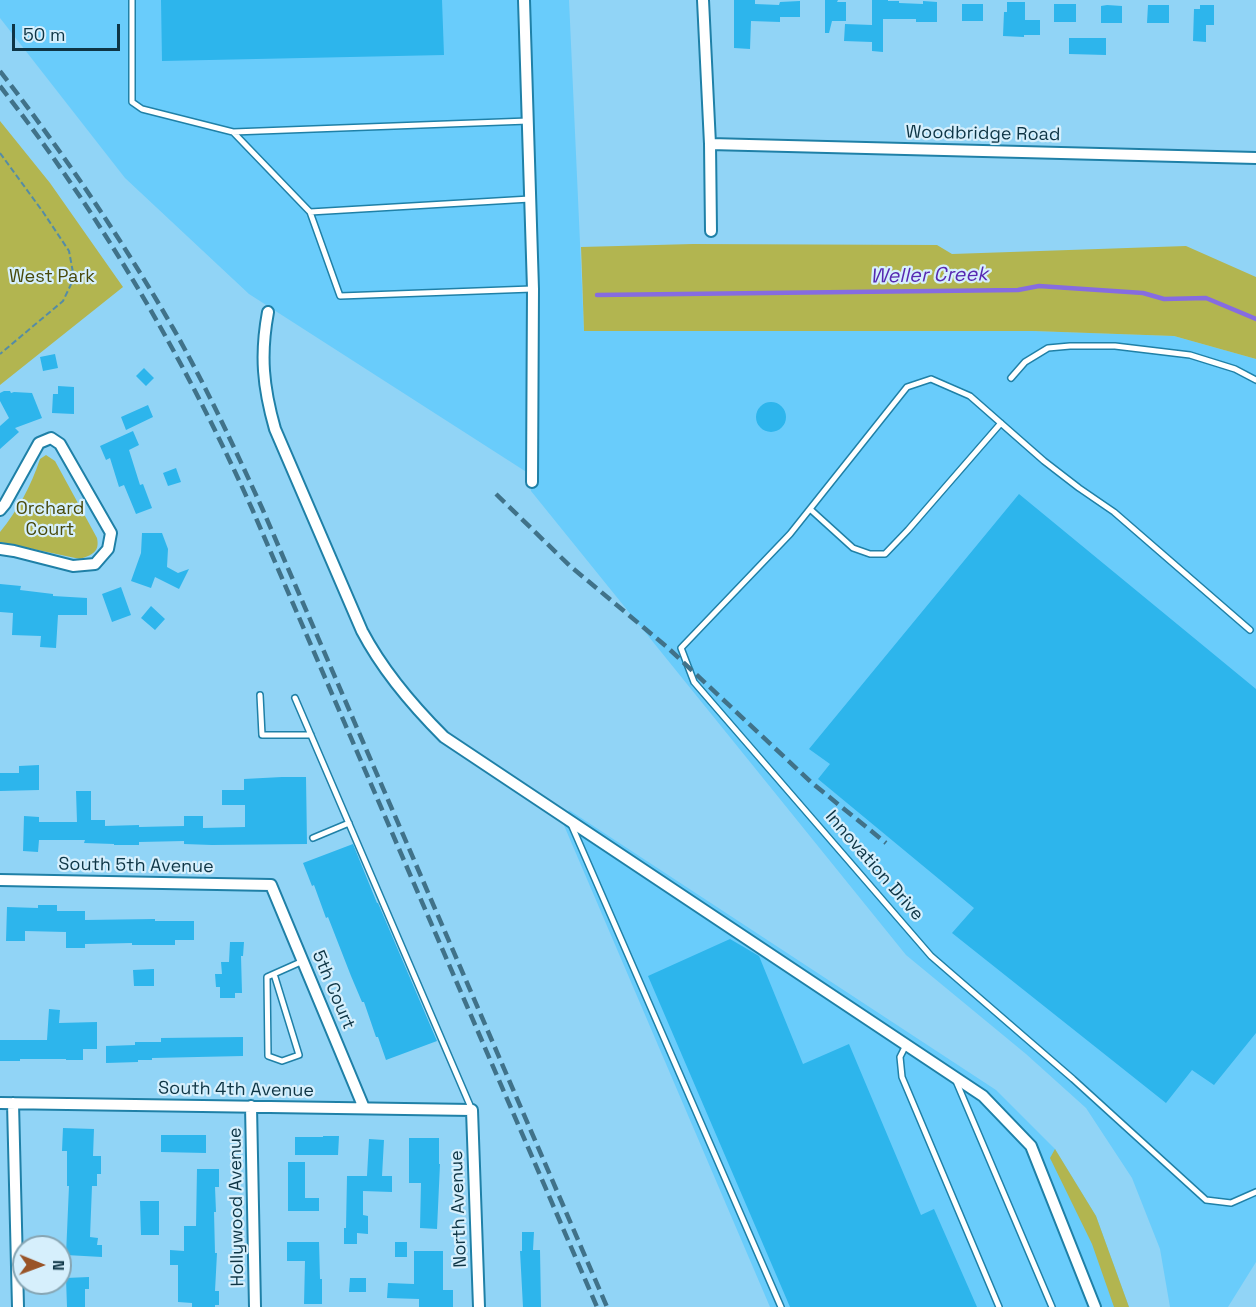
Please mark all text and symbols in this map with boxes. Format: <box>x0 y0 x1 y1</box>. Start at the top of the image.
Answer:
scale bar <box>15 12 123 50</box>
text: 50 m <box>23 23 65 46</box>
street label: Woodbridge Road <box>905 122 1061 146</box>
water label: Weller Creek <box>870 263 988 289</box>
park label: West Park <box>9 266 95 288</box>
park label: Orchard Court <box>16 498 84 540</box>
street label: Innovation Drive <box>820 806 928 926</box>
street label: South 5th Avenue <box>58 854 214 878</box>
street label: 5th Court <box>307 947 359 1033</box>
street label: South 4th Avenue <box>158 1078 314 1102</box>
street label: Hollywood Avenue <box>225 1127 249 1287</box>
street label: North Avenue <box>446 1150 472 1268</box>
north arrow <box>12 1235 72 1295</box>
text: N <box>48 1260 69 1271</box>

